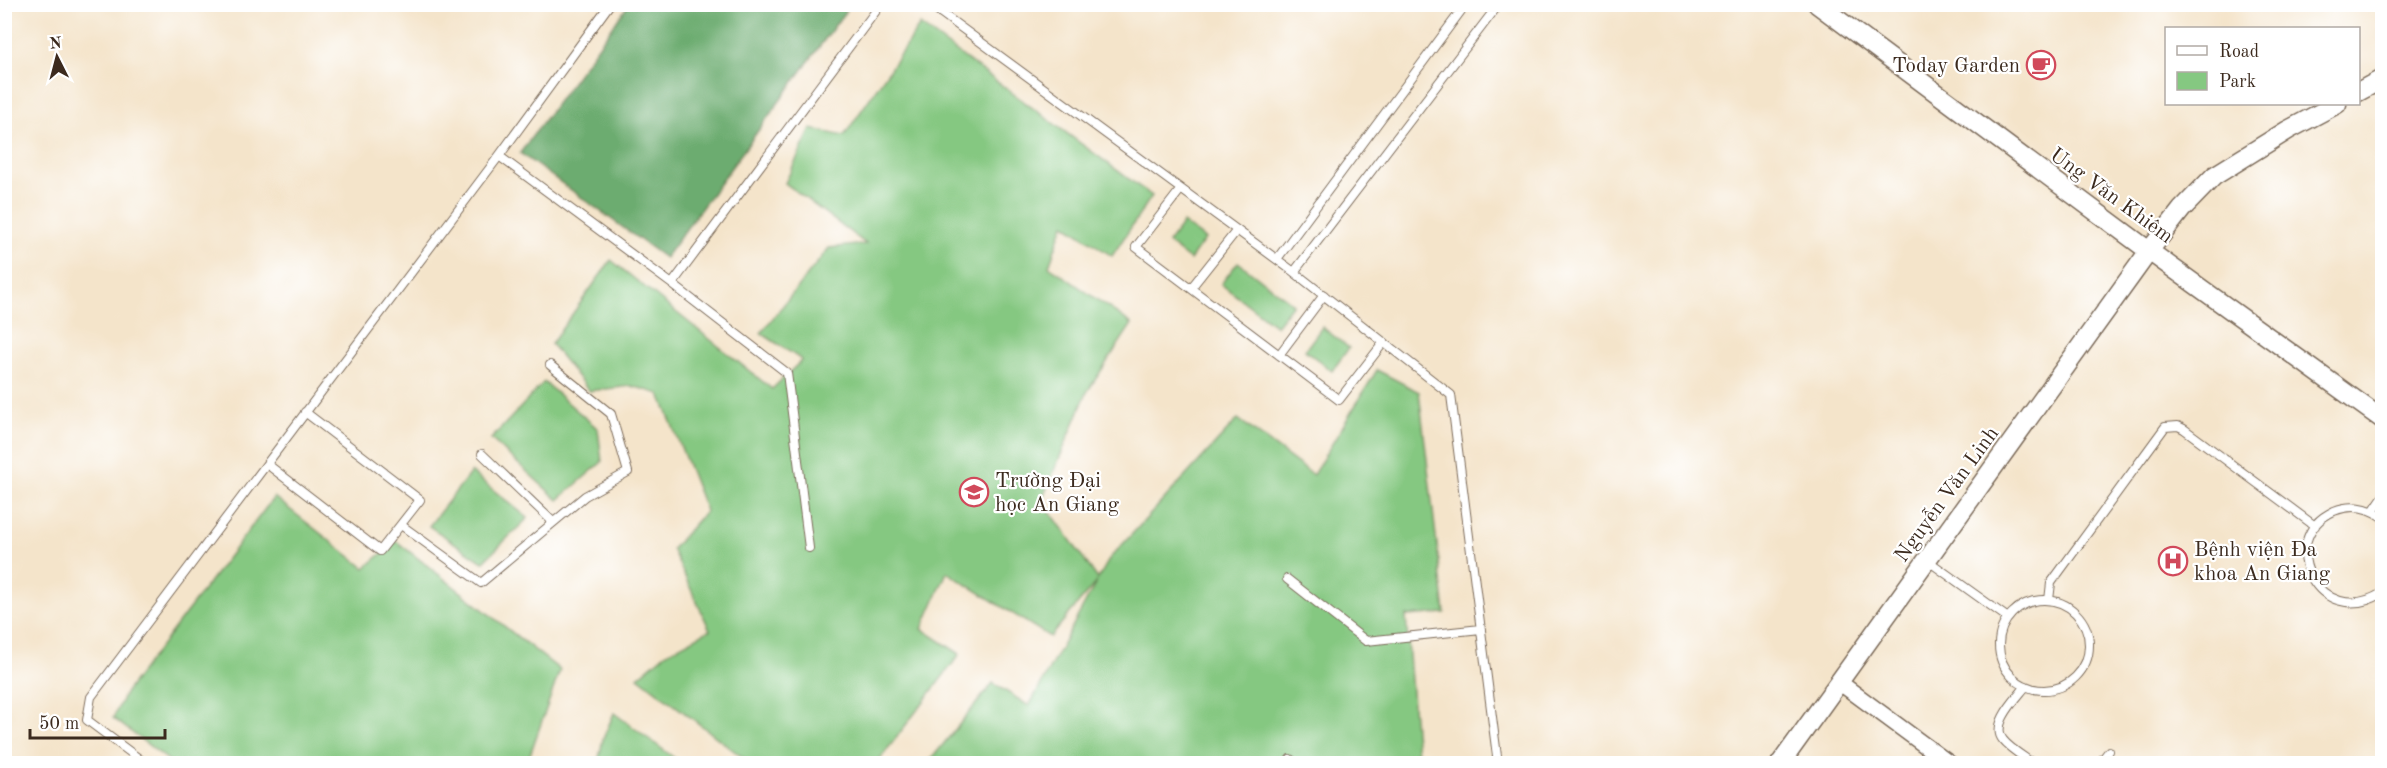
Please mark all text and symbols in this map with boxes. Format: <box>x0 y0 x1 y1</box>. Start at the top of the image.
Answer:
north arrow <box>27 27 87 87</box>
legend <box>2165 27 2360 105</box>
text: N <box>49 35 63 53</box>
text: Road <box>2219 43 2259 61</box>
cafe icon: Today Garden <box>2025 49 2057 81</box>
place label: Today Garden <box>1892 56 2020 77</box>
text: Park <box>2219 73 2256 91</box>
street label: Ung Văn Khiêm <box>2046 145 2177 248</box>
street label: Nguyễn Văn Linh <box>1890 422 2003 566</box>
place label: Trường Đại học An Giang <box>995 471 1120 516</box>
school or university icon: Trường Đại học An Giang <box>958 476 990 508</box>
place label: Bệnh viện Đa khoa An Giang <box>2194 540 2331 585</box>
hospital icon: Bệnh viện Đa khoa An Giang <box>2157 545 2189 577</box>
scale bar <box>30 702 165 740</box>
text: 50 m <box>39 715 79 733</box>

